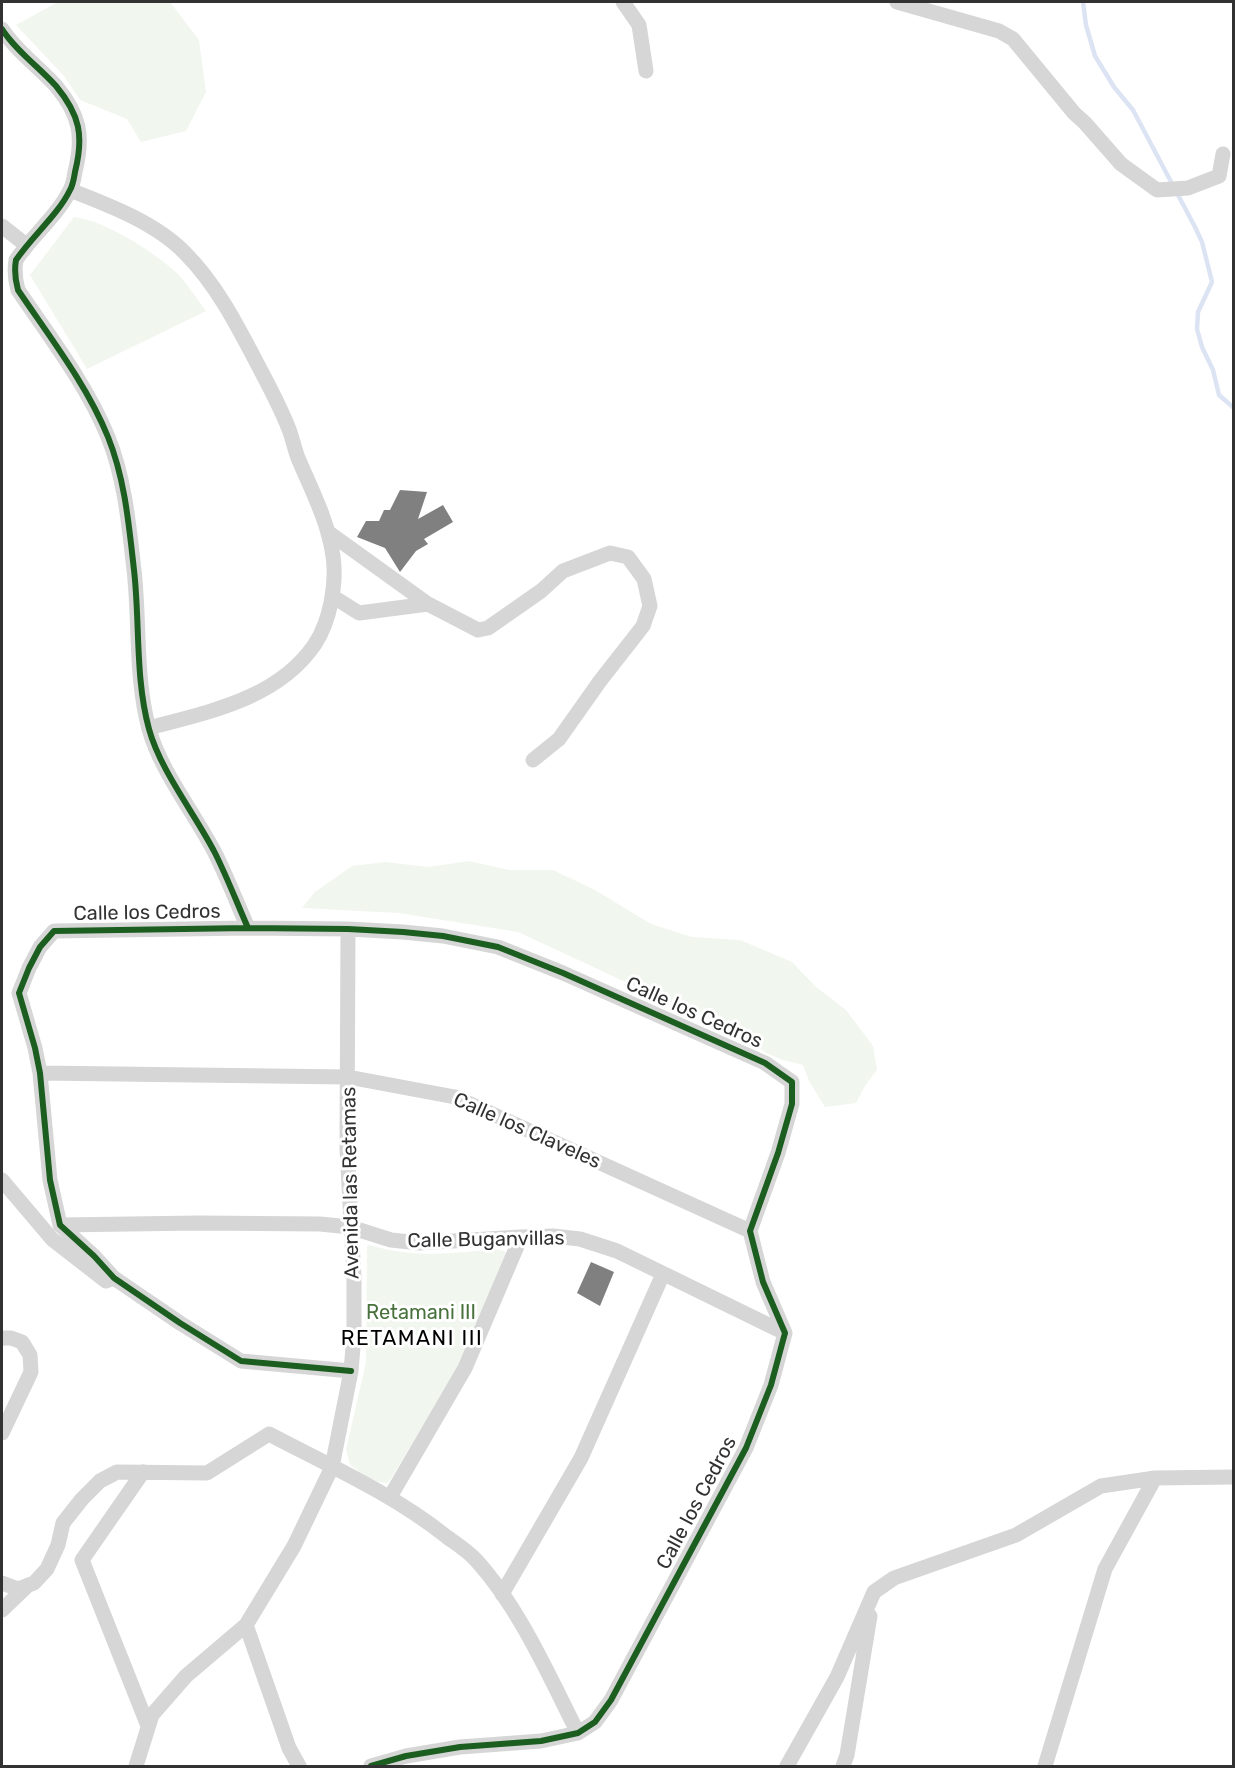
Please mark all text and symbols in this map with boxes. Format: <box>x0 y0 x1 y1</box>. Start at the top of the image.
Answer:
street label: Calle los Cedros <box>73 900 221 926</box>
street label: Calle los Cedros <box>622 972 766 1054</box>
street label: Avenida las Retamas <box>337 1087 365 1279</box>
street label: Calle los Claveles <box>450 1088 604 1174</box>
street label: Calle Buganvillas <box>407 1227 565 1253</box>
park label: Retamani III <box>366 1301 476 1325</box>
district label: RETAMANI III <box>341 1326 483 1352</box>
street label: Calle los Cedros <box>652 1432 742 1574</box>

